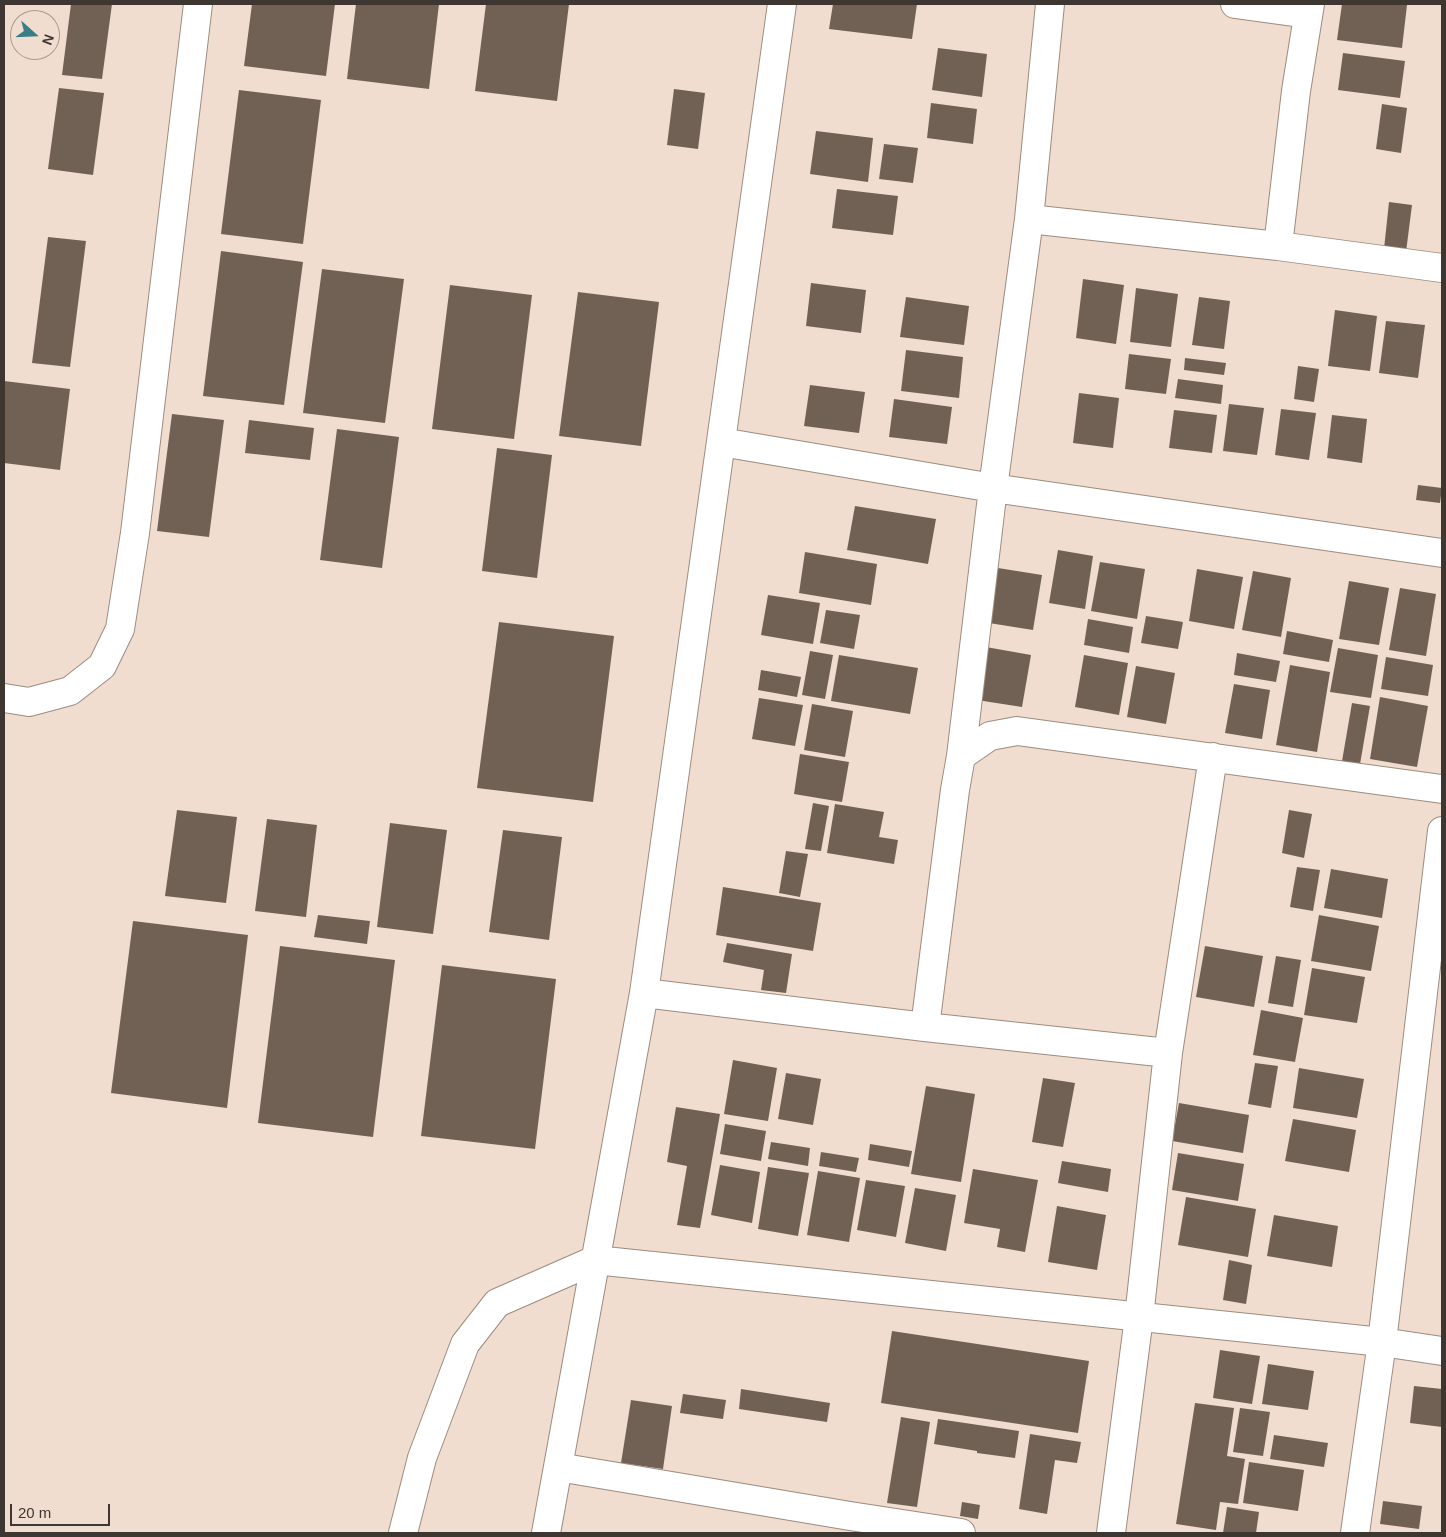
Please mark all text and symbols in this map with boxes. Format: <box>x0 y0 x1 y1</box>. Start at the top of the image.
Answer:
north arrow <box>10 10 60 60</box>
text: N <box>39 32 57 47</box>
scale bar <box>12 1494 112 1526</box>
text: 20 m <box>18 1504 51 1521</box>

